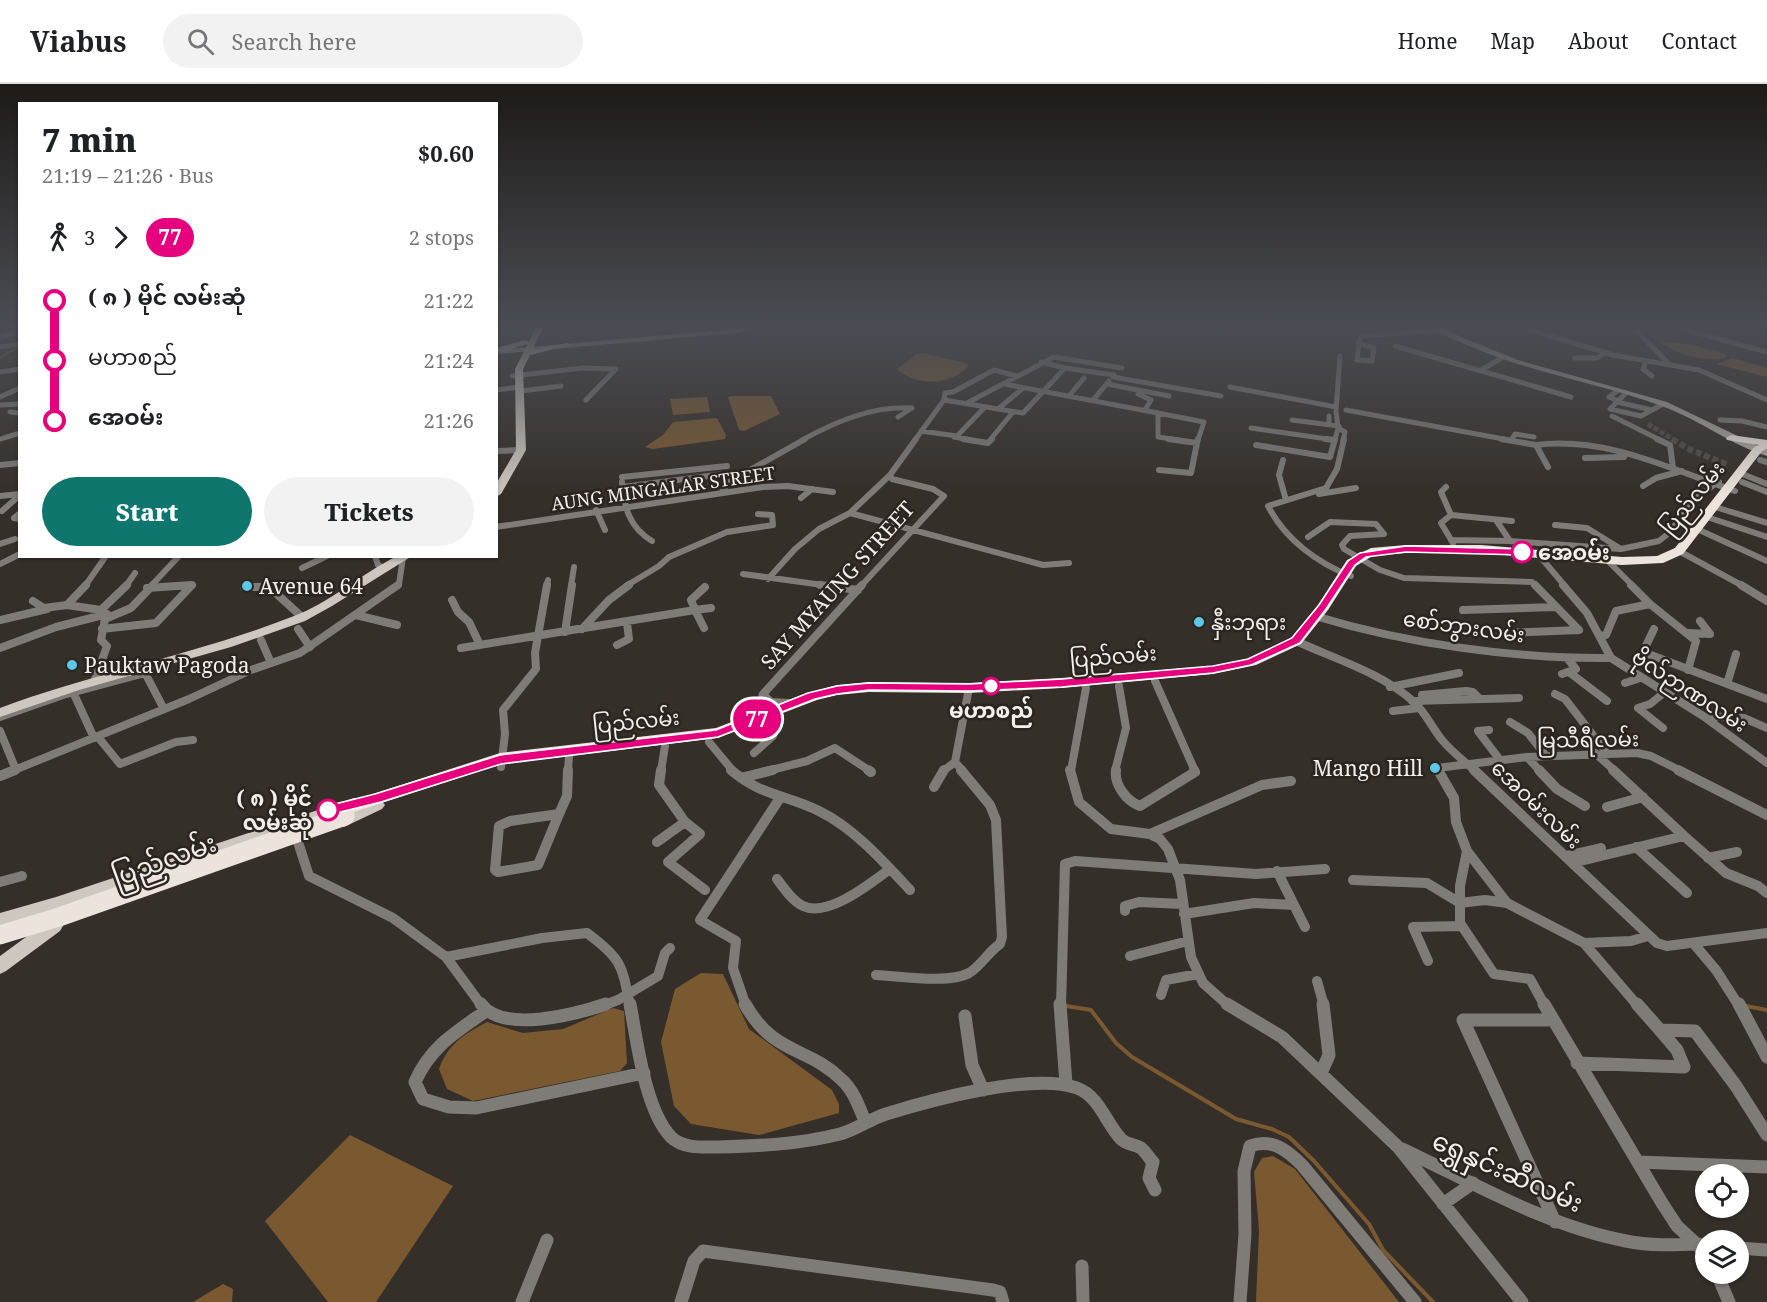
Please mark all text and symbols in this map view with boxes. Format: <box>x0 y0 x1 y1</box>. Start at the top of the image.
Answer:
search box <box>163 14 583 68</box>
text: Viabus <box>30 22 127 60</box>
icon: search <box>184 25 217 58</box>
text: Search here <box>232 26 356 56</box>
text: Home <box>1398 27 1458 55</box>
text: Map <box>1491 27 1535 55</box>
text: About <box>1568 27 1629 55</box>
text: Contact <box>1662 27 1737 55</box>
text: 7 min <box>42 117 137 162</box>
text: $0.60 <box>418 138 474 168</box>
text: 21:19 – 21:26 · Bus <box>42 162 213 189</box>
icon: walk <box>42 221 75 254</box>
icon: forward <box>104 221 137 254</box>
text: 77 <box>158 223 182 251</box>
text: 3 <box>84 224 95 251</box>
text: 2 stops <box>409 224 474 251</box>
text: ( ၈ ) မိုင် လမ်းဆုံ <box>88 281 246 311</box>
text: 21:22 <box>424 287 474 314</box>
text: မဟာစည် <box>88 341 177 371</box>
text: 21:24 <box>424 347 474 374</box>
text: အေဝမ်း <box>88 401 163 431</box>
text: 21:26 <box>424 407 474 434</box>
street label: ပြည်လမ်း <box>1653 455 1733 543</box>
street label: AUNG MINGALAR STREET <box>550 460 776 516</box>
button: Start <box>42 477 252 546</box>
button: Tickets <box>264 477 474 546</box>
street label: SAY MYAUNG STREET <box>754 495 920 675</box>
place label: အေဝမ်း <box>1538 537 1610 566</box>
marker: အေဝမ်း <box>1511 541 1533 563</box>
place label: Avenue 64 <box>259 572 363 600</box>
marker: Avenue 64 <box>240 579 254 593</box>
street label: စော်ဘွားလမ်း <box>1401 603 1527 651</box>
place label: နှီးဘုရား <box>1211 607 1286 640</box>
marker: နှီးဘုရား <box>1192 615 1206 629</box>
street label: ပြည်လမ်း <box>1068 637 1158 678</box>
street label: ဗိုလ်ဉာဏလမ်း <box>1625 641 1754 741</box>
place label: Pauktaw Pagoda <box>84 651 250 679</box>
marker: Pauktaw Pagoda <box>65 658 79 672</box>
marker: မဟာစည် <box>982 677 1000 695</box>
place label: မဟာစည် <box>949 695 1033 728</box>
line badge: 77 <box>730 700 784 738</box>
street label: ပြည်လမ်း <box>591 702 681 743</box>
text: 77 <box>745 705 769 733</box>
street label: မြသီရီလမ်း <box>1537 723 1639 758</box>
street label: အေဝမ်းလမ်း <box>1486 753 1589 854</box>
place label: Mango Hill <box>1313 754 1423 782</box>
marker: Mango Hill <box>1428 761 1442 775</box>
place label: ( ၈ ) မိုင် လမ်းဆုံ <box>236 783 312 840</box>
marker: ( ၈ ) မိုင် လမ်းဆုံ <box>317 799 339 821</box>
street label: ပြည်လမ်း <box>107 824 222 898</box>
street label: ရွှေနှင်းဆီလမ်း <box>1425 1122 1589 1224</box>
map controls <box>1695 1164 1749 1284</box>
button: locate <box>1695 1164 1749 1218</box>
button: layers <box>1695 1230 1749 1284</box>

